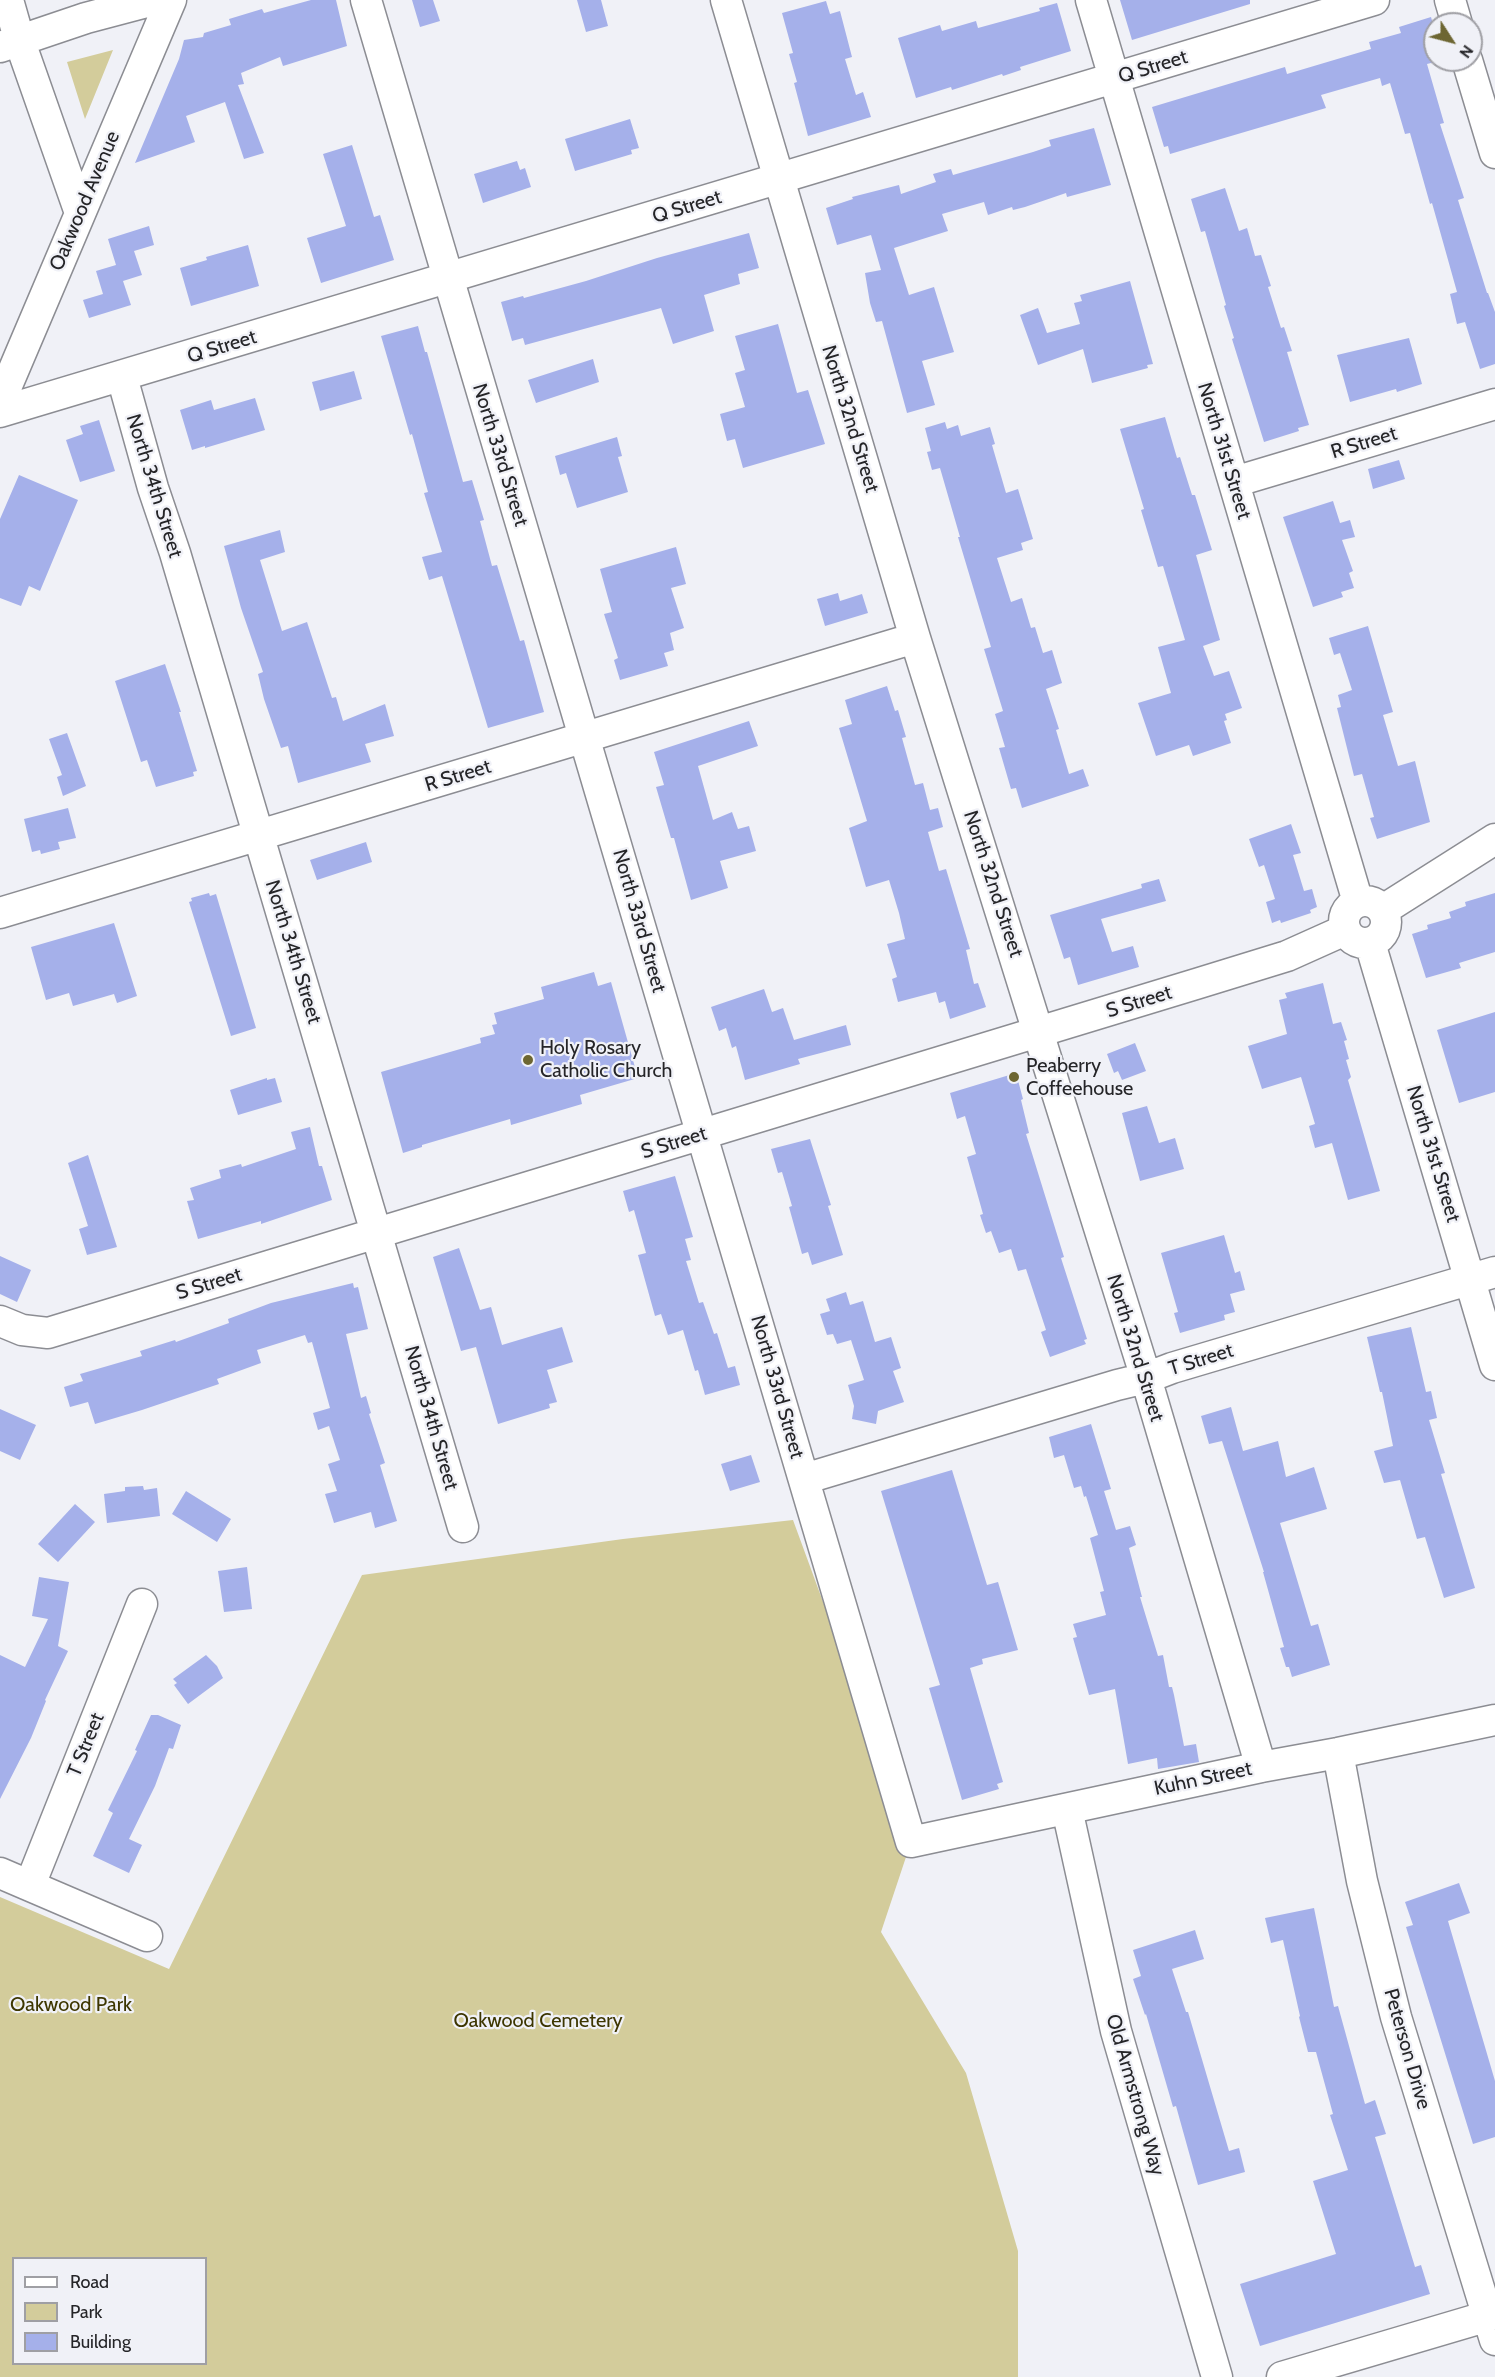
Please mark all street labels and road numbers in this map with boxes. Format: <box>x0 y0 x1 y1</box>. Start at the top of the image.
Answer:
street label: Q Street <box>1115 45 1191 89</box>
street label: Oakwood Avenue <box>45 128 125 274</box>
street label: Q Street <box>649 185 725 229</box>
street label: Q Street <box>184 325 260 369</box>
street label: North 32nd Street <box>816 342 884 496</box>
street label: North 31st Street <box>1192 380 1256 522</box>
street label: North 33rd Street <box>467 381 533 529</box>
street label: North 34th Street <box>121 411 187 561</box>
street label: R Street <box>1328 422 1400 464</box>
street label: R Street <box>422 755 494 797</box>
street label: North 32nd Street <box>958 808 1028 960</box>
street label: North 33rd Street <box>607 847 671 995</box>
street label: North 34th Street <box>260 877 326 1027</box>
street label: S Street <box>1103 981 1175 1023</box>
street label: North 31st Street <box>1401 1083 1465 1225</box>
street label: S Street <box>638 1122 710 1164</box>
street label: S Street <box>173 1263 245 1305</box>
street label: North 32nd Street <box>1101 1271 1169 1425</box>
street label: North 33rd Street <box>745 1313 809 1461</box>
street label: T Street <box>1166 1339 1236 1381</box>
street label: North 34th Street <box>399 1343 463 1493</box>
street label: T Street <box>62 1710 110 1780</box>
street label: Kuhn Street <box>1152 1757 1254 1801</box>
street label: Peterson Drive <box>1378 1986 1436 2112</box>
street label: Old Armstrong Way <box>1100 2012 1170 2178</box>

